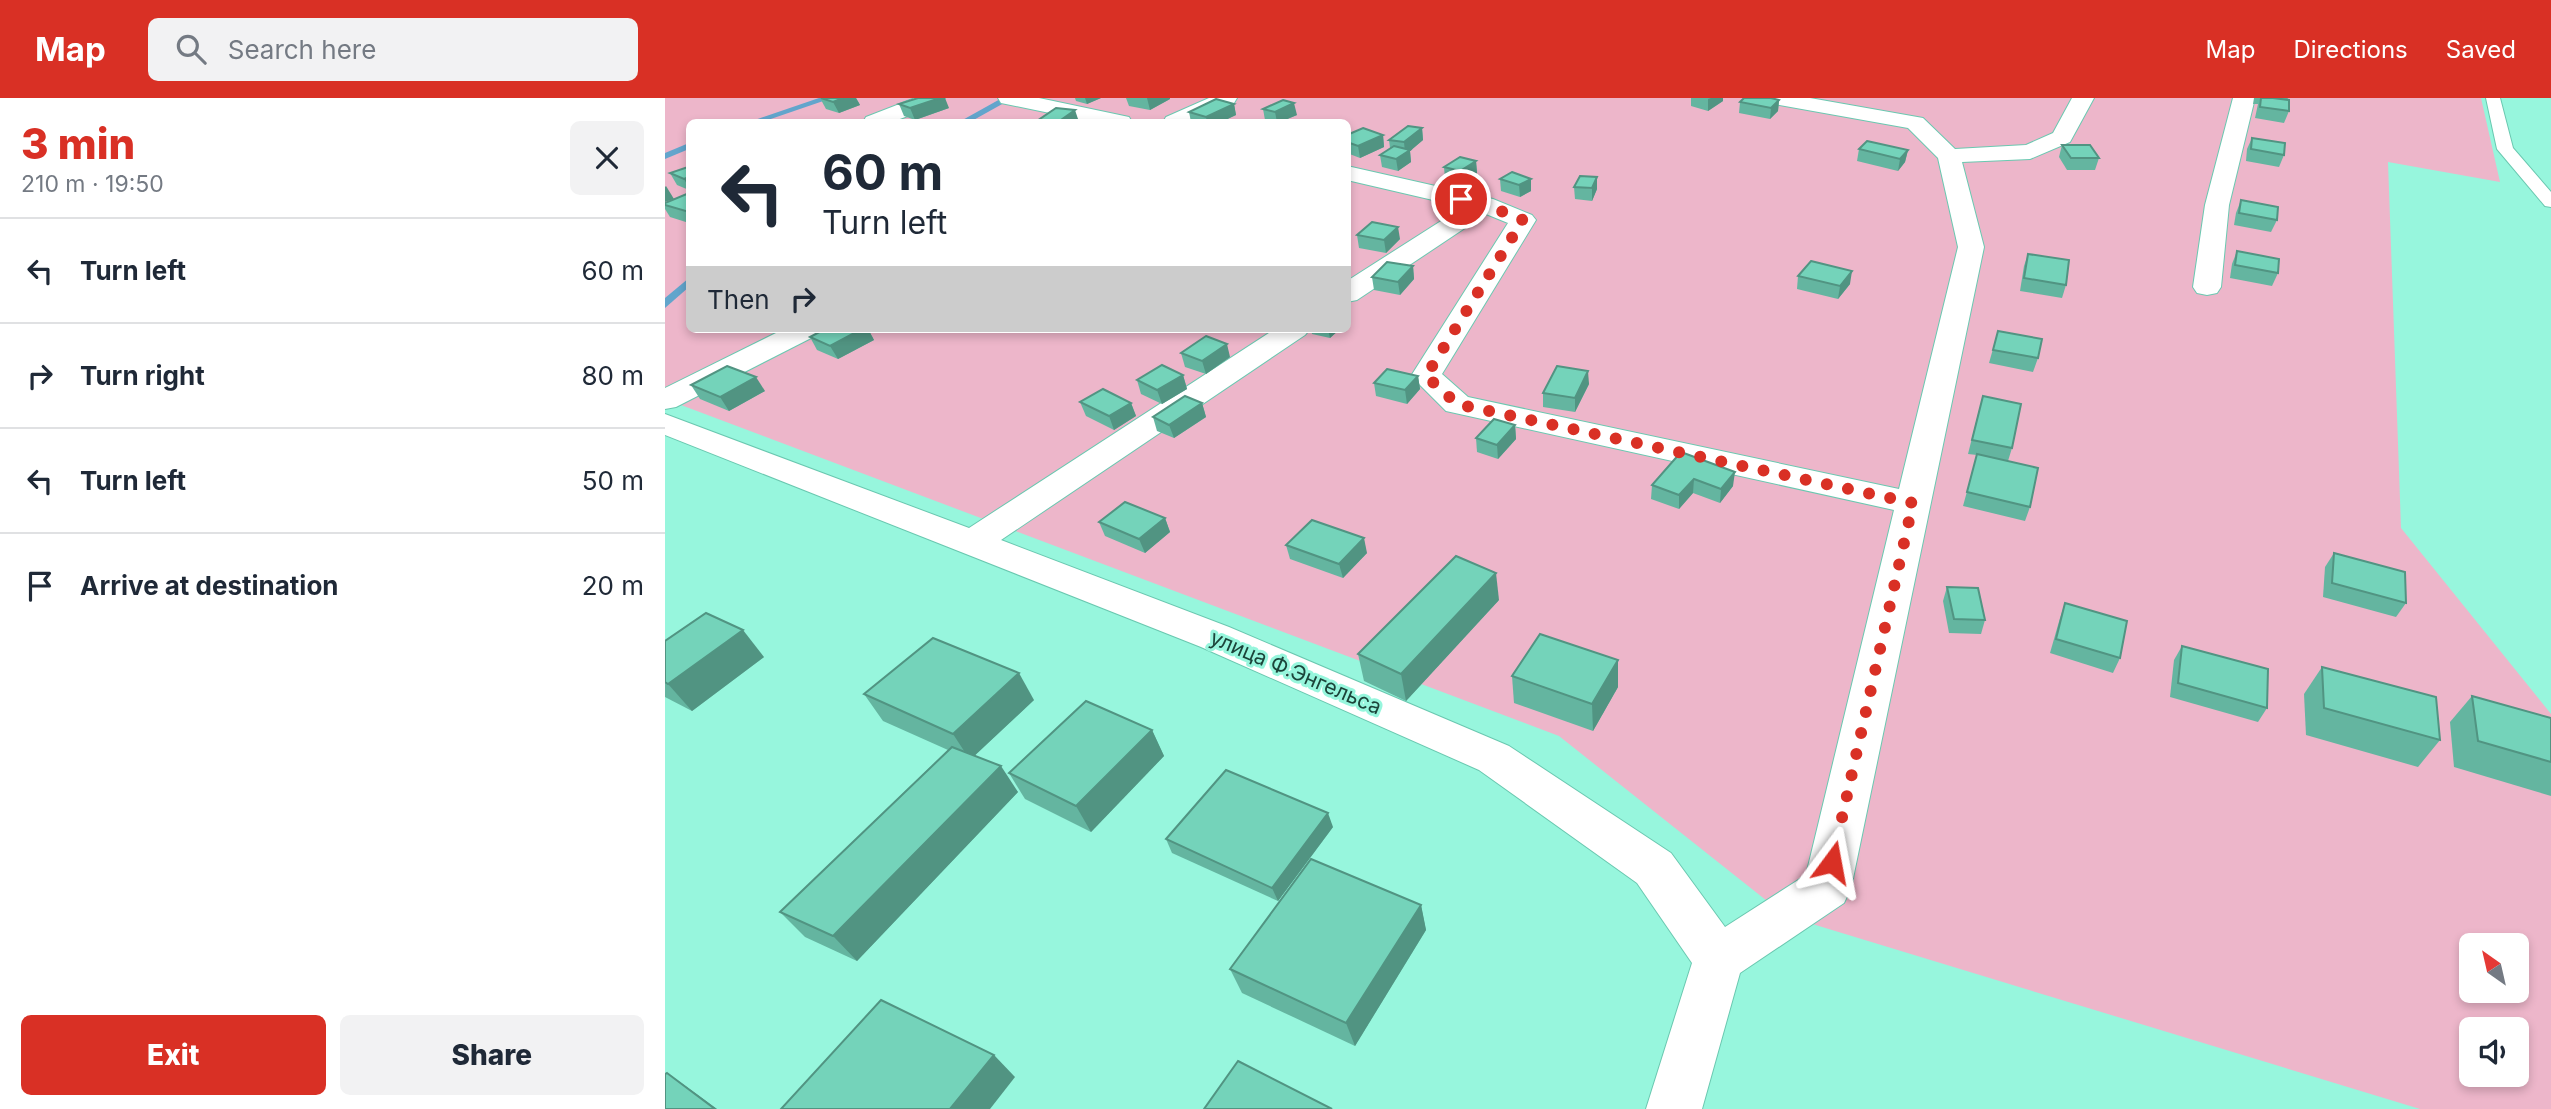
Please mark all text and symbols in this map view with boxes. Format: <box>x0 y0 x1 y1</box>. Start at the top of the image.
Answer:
search box <box>148 18 638 81</box>
text: Map <box>35 29 106 69</box>
icon: search <box>172 30 210 68</box>
text: Search here <box>228 34 376 65</box>
text: Map <box>2206 35 2255 64</box>
text: Directions <box>2293 35 2408 64</box>
text: Saved <box>2446 35 2516 64</box>
text: 3 min <box>21 118 135 169</box>
button: close <box>570 121 644 195</box>
text: 60 m <box>822 143 943 202</box>
icon: left <box>707 147 798 238</box>
pin <box>1431 169 1491 229</box>
text: 210 m · 19:50 <box>21 170 164 198</box>
icon: arrive <box>1442 180 1480 218</box>
text: Turn left <box>822 203 947 242</box>
icon: left <box>21 252 59 290</box>
text: Turn left <box>80 255 186 286</box>
text: 60 m <box>581 255 644 286</box>
icon: right <box>784 280 822 318</box>
text: Then <box>707 284 770 315</box>
icon: right <box>21 357 59 395</box>
text: Turn right <box>80 360 205 391</box>
text: 80 m <box>581 360 644 391</box>
icon: left <box>21 462 59 500</box>
text: Turn left <box>80 465 186 496</box>
text: 50 m <box>582 465 644 496</box>
icon: arrive <box>21 567 59 605</box>
text: Arrive at destination <box>80 570 339 601</box>
text: 20 m <box>582 570 644 601</box>
street label: улица Ф.Энгельса <box>1207 625 1385 719</box>
position arrow <box>1795 825 1869 899</box>
north arrow <box>2459 933 2529 1003</box>
map controls <box>2459 933 2529 1087</box>
button: Exit <box>21 1015 326 1095</box>
button: Share <box>340 1015 644 1095</box>
button: sound <box>2459 1017 2529 1087</box>

